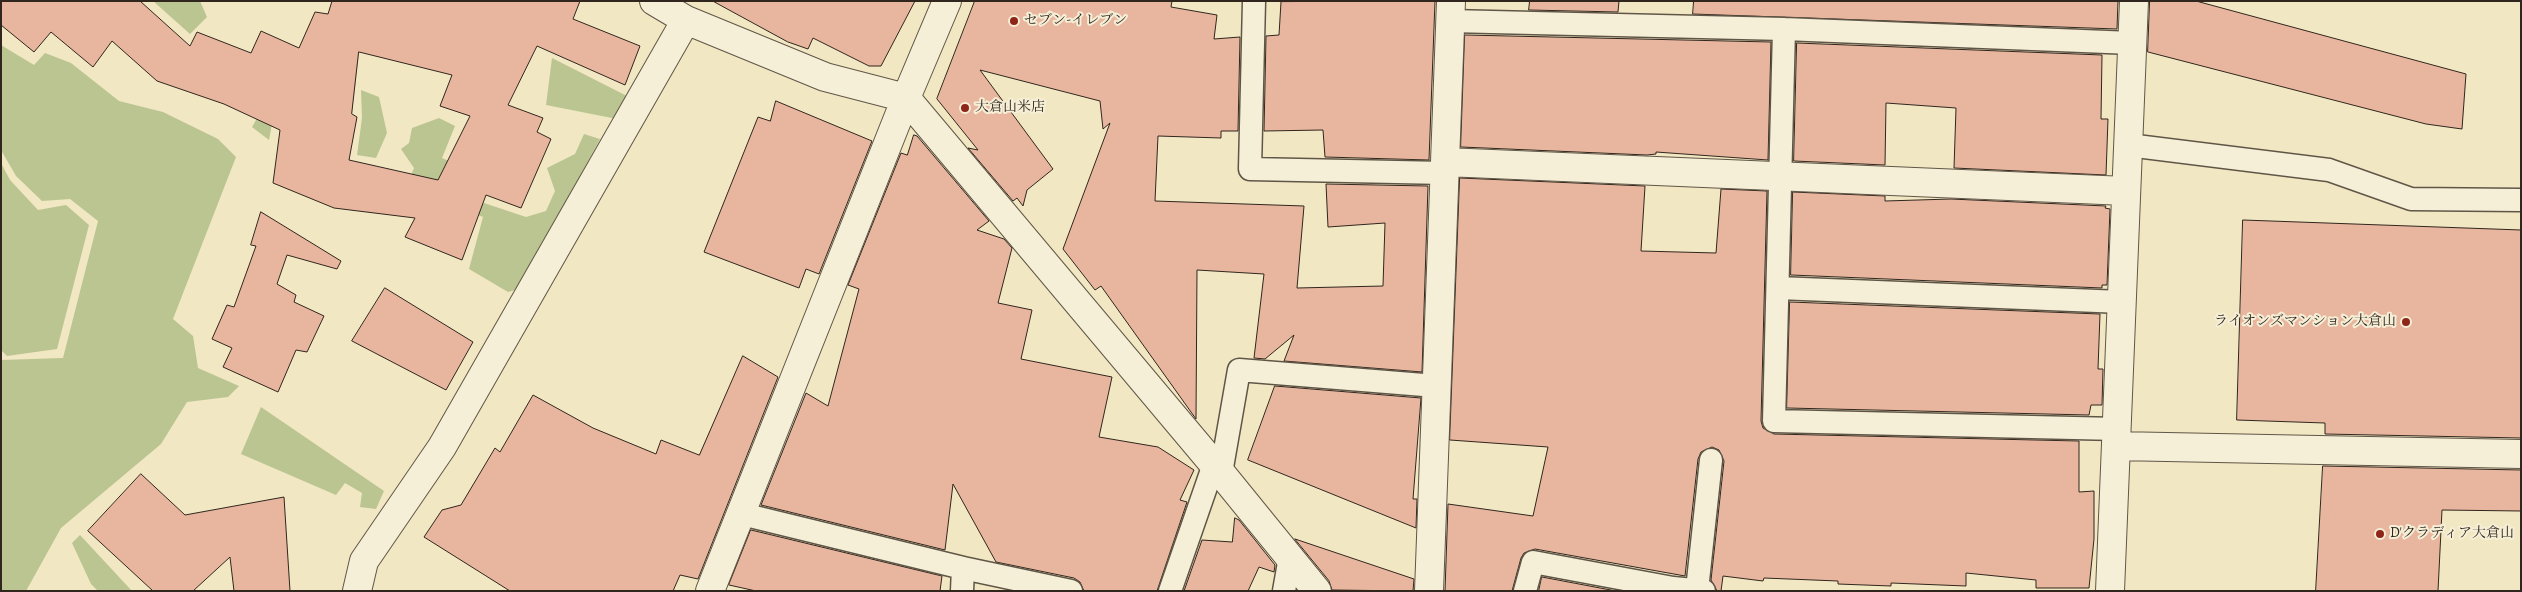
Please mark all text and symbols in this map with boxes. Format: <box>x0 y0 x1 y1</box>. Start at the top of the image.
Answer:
place label: セブン-イレブン <box>1024 13 1127 29</box>
marker: セブン-イレブン <box>1008 15 1020 27</box>
place label: 大倉山米店 <box>975 100 1045 116</box>
marker: 大倉山米店 <box>959 102 971 114</box>
place label: ライオンズマンション大倉山 <box>2214 314 2396 330</box>
marker: ライオンズマンション大倉山 <box>2400 316 2412 328</box>
place label: D'クラディア大倉山 <box>2390 526 2514 542</box>
marker: D'クラディア大倉山 <box>2374 528 2386 540</box>

